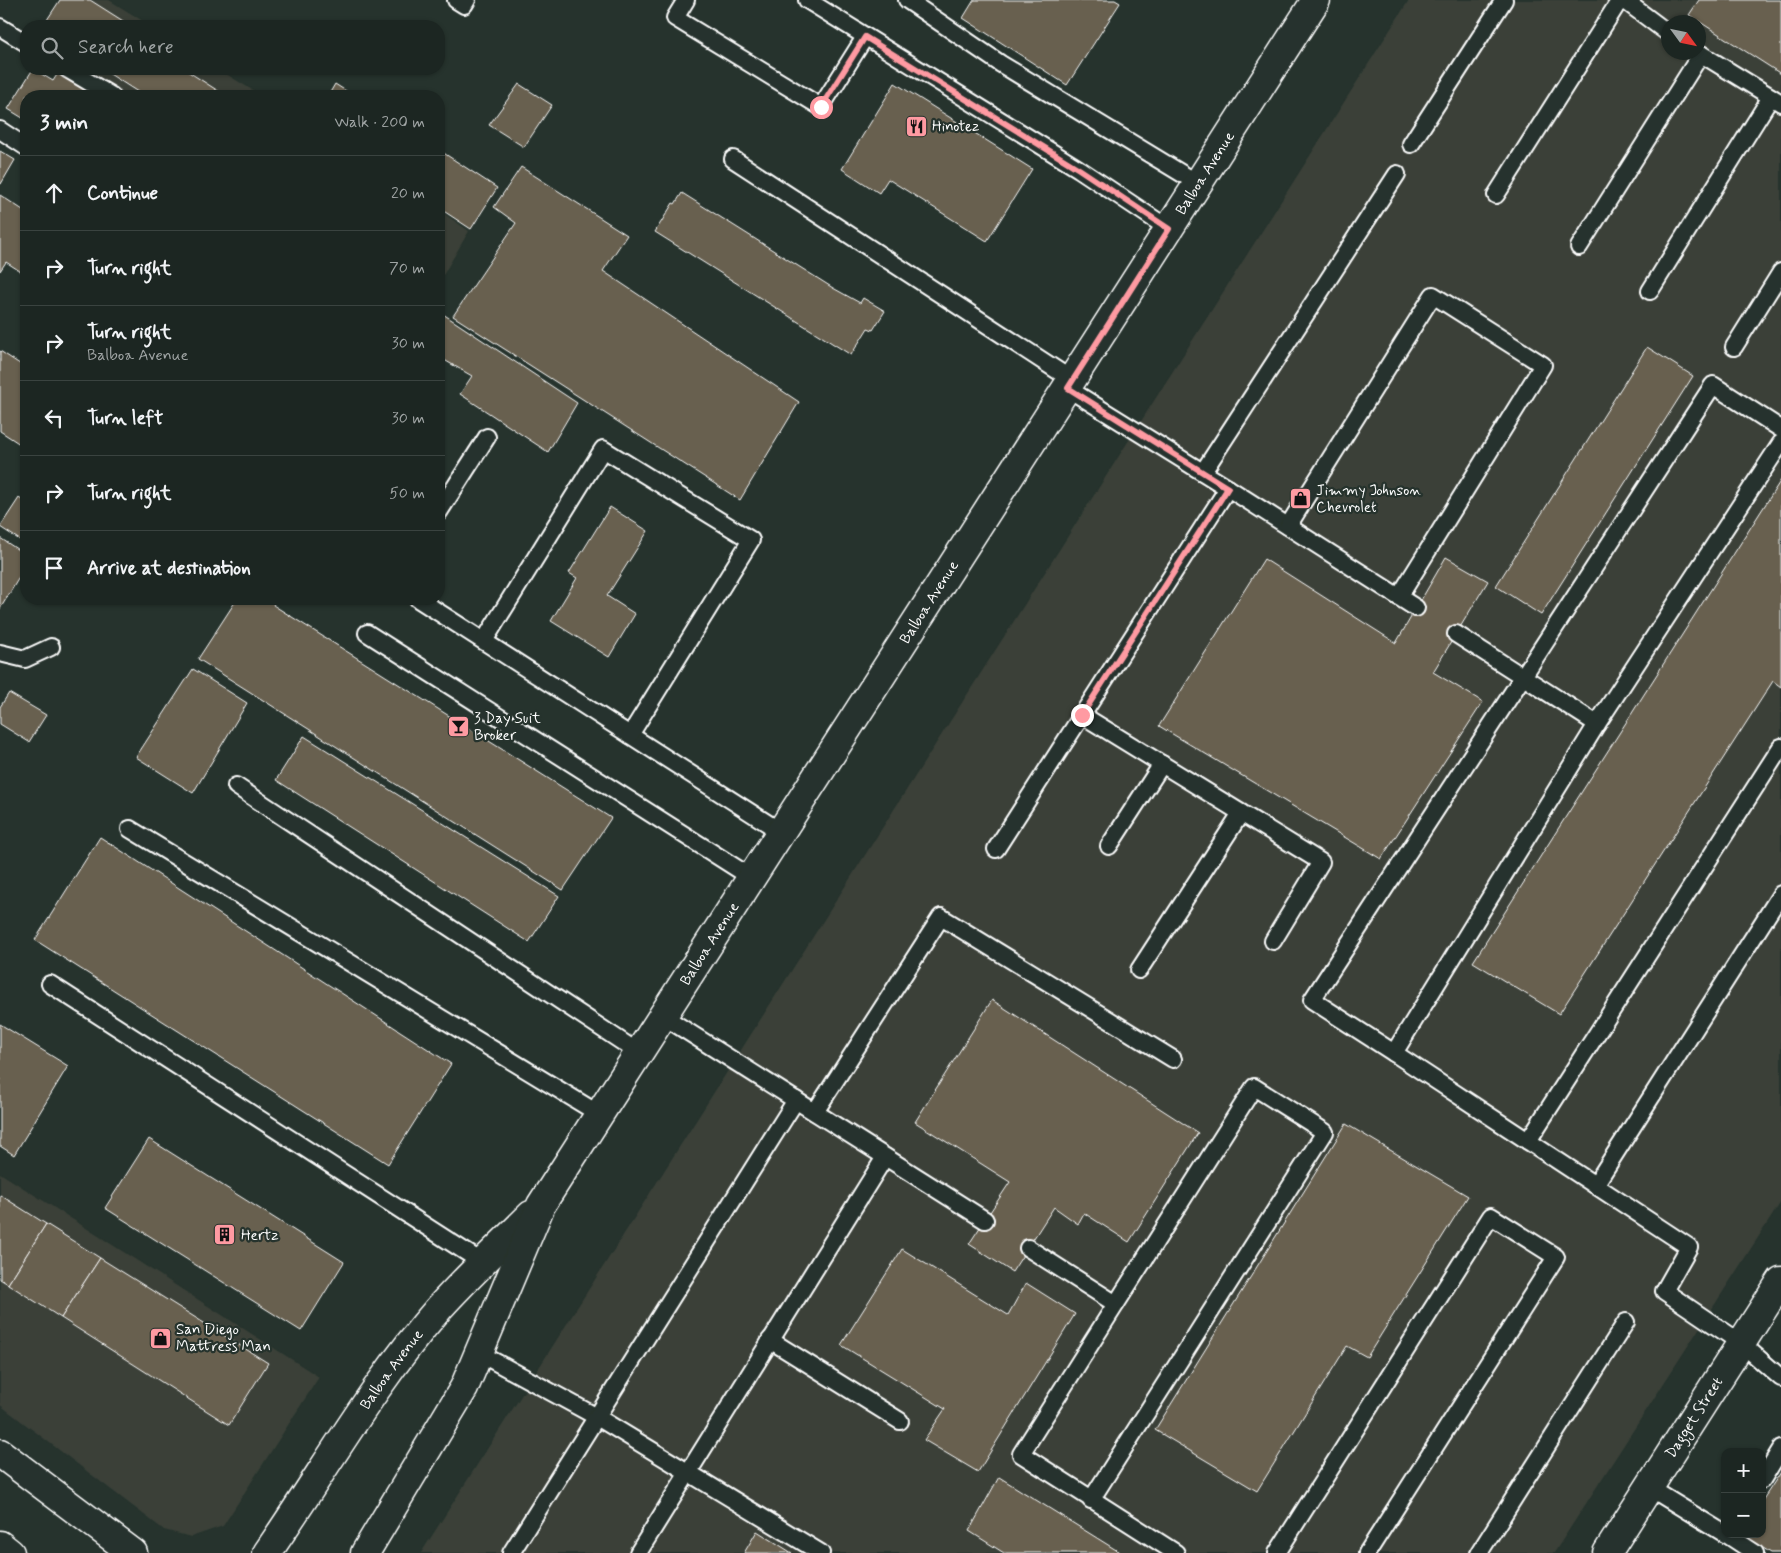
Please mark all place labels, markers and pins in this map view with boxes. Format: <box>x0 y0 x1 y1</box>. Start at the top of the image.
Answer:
restaurant icon: Hinotez <box>904 114 928 138</box>
place label: Hinotez <box>932 117 980 137</box>
place label: Jimmy Johnson Chevrolet <box>1316 481 1421 518</box>
shop icon: Jimmy Johnson Chevrolet <box>1288 487 1312 511</box>
place label: 3 Day Suit Broker <box>474 709 541 746</box>
bar icon: 3 Day Suit Broker <box>446 715 470 739</box>
building icon: Hertz <box>213 1223 237 1247</box>
place label: Hertz <box>241 1226 279 1246</box>
place label: San Diego Mattress Man <box>176 1320 271 1357</box>
shop icon: San Diego Mattress Man <box>148 1326 172 1350</box>

